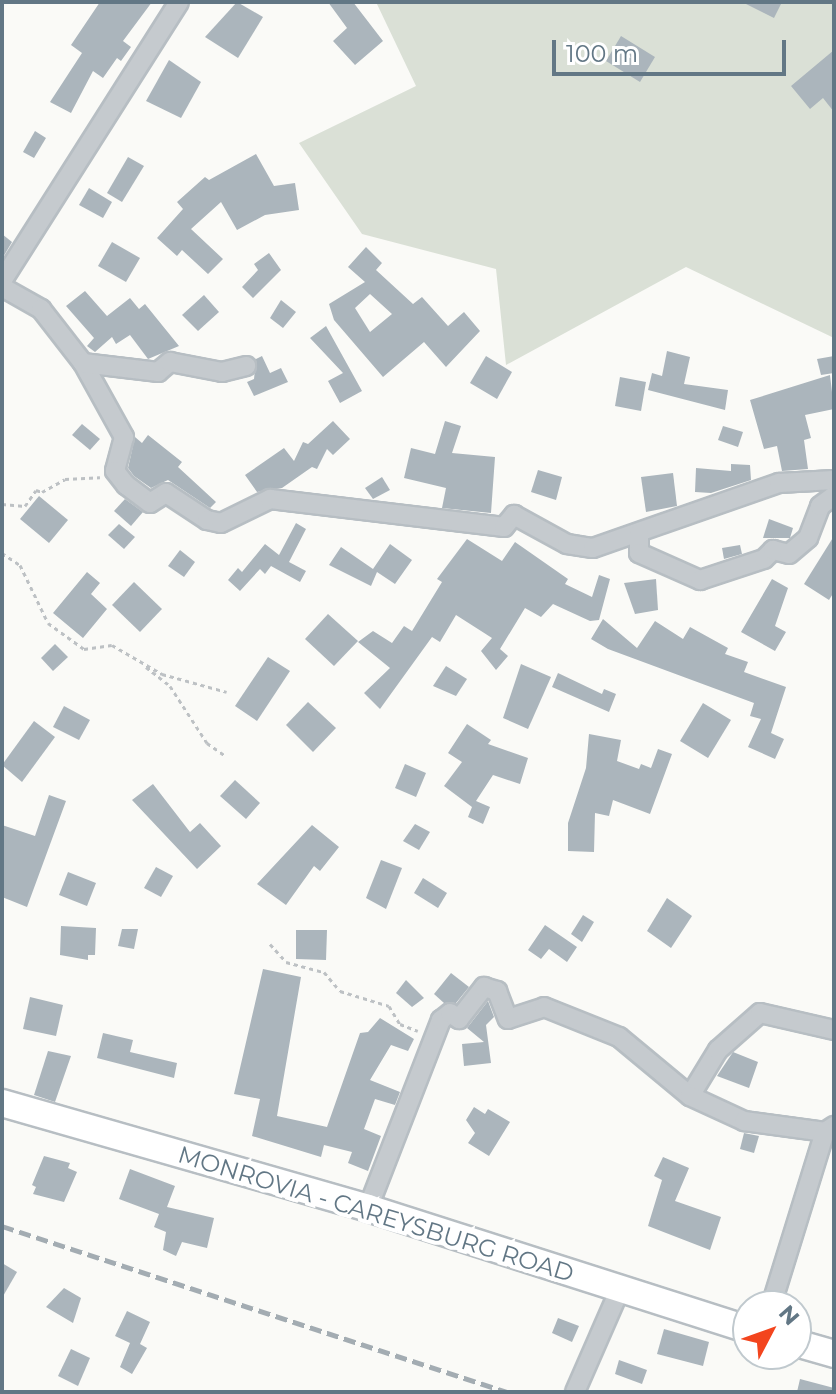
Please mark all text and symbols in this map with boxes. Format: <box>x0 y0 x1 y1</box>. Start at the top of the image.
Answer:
scale bar <box>556 24 790 74</box>
text: 100 m <box>566 39 638 68</box>
street label: MONROVIA - CAREYSBURG ROAD <box>175 1140 577 1288</box>
north arrow <box>732 1290 812 1370</box>
text: N <box>773 1300 805 1331</box>

